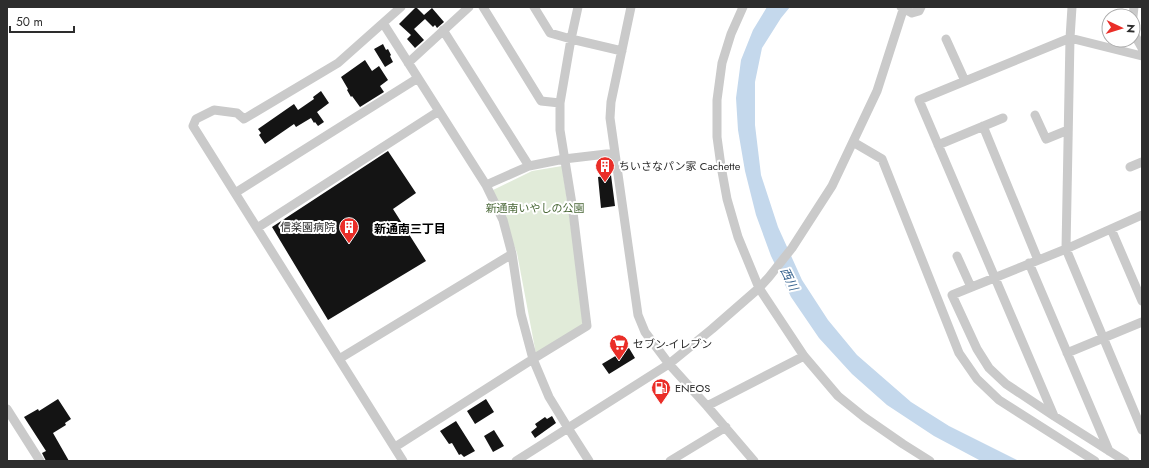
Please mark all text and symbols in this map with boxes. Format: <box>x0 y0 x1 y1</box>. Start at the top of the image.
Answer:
scale bar <box>10 8 74 34</box>
north arrow <box>1101 8 1141 48</box>
text: 50 m <box>16 13 43 31</box>
text: N <box>1123 24 1139 34</box>
building icon: ちいさなパン家 Cachette <box>594 155 616 183</box>
place label: ちいさなパン家 Cachette <box>619 158 741 174</box>
park label: 新通南いやしの公園 <box>486 200 585 216</box>
building icon: 信楽園病院 <box>338 216 360 244</box>
place label: 信楽園病院 <box>280 219 335 235</box>
district label: 新通南三丁目 <box>374 220 446 238</box>
water label: 西川 <box>776 264 803 296</box>
supermarket icon: セブン-イレブン <box>608 333 630 361</box>
place label: セブン-イレブン <box>633 336 712 352</box>
fuel station icon: ENEOS <box>650 377 672 405</box>
place label: ENEOS <box>675 380 710 396</box>

